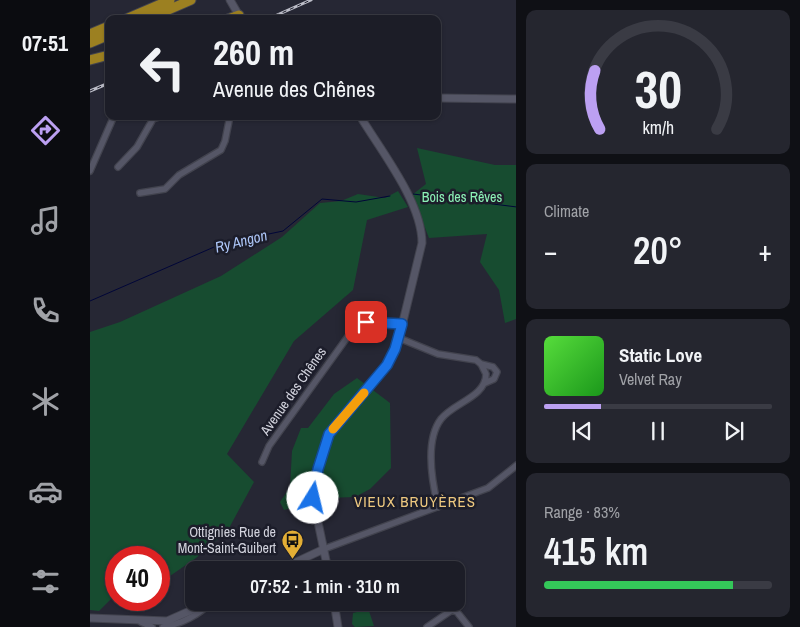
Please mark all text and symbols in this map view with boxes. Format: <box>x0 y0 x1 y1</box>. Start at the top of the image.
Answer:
text: 07:51 <box>22 28 68 58</box>
text: 260 m <box>213 29 294 76</box>
icon: left <box>130 35 195 100</box>
text: 30 <box>634 54 682 124</box>
text: Avenue des Chênes <box>213 74 375 104</box>
icon: directions <box>28 113 63 148</box>
text: km/h <box>642 116 674 140</box>
park label: Bois des Rêves <box>422 188 502 206</box>
text: Climate <box>544 200 589 222</box>
icon: music <box>28 203 63 238</box>
water label: Ry Angon <box>213 224 269 258</box>
text: 20° <box>633 225 683 276</box>
text: − <box>544 232 557 270</box>
text: + <box>759 232 772 270</box>
icon: phone <box>28 293 63 328</box>
pin <box>345 301 387 343</box>
icon: arrive <box>352 308 380 336</box>
text: Static Love <box>619 342 702 368</box>
street label: Avenue des Chênes <box>255 343 330 439</box>
text: Velvet Ray <box>619 368 682 390</box>
icon: climate <box>28 384 63 419</box>
icon: previous <box>568 417 596 445</box>
icon: pause <box>644 417 672 445</box>
icon: next <box>720 417 748 445</box>
position arrow <box>286 471 338 523</box>
icon: car <box>28 474 63 509</box>
district label: VIEUX BRUYÈRES <box>354 491 476 512</box>
text: Range · 83% <box>544 501 620 523</box>
place label: Ottignies Rue de Mont-Saint-Guibert <box>178 523 276 557</box>
text: 415 km <box>544 526 648 577</box>
bus stop icon: Ottignies Rue de Mont-Saint-Guibert <box>280 528 304 559</box>
speed limit sign: 40 <box>105 546 170 611</box>
icon: filters <box>28 564 63 599</box>
text: 07:52 · 1 min · 310 m <box>250 573 400 599</box>

